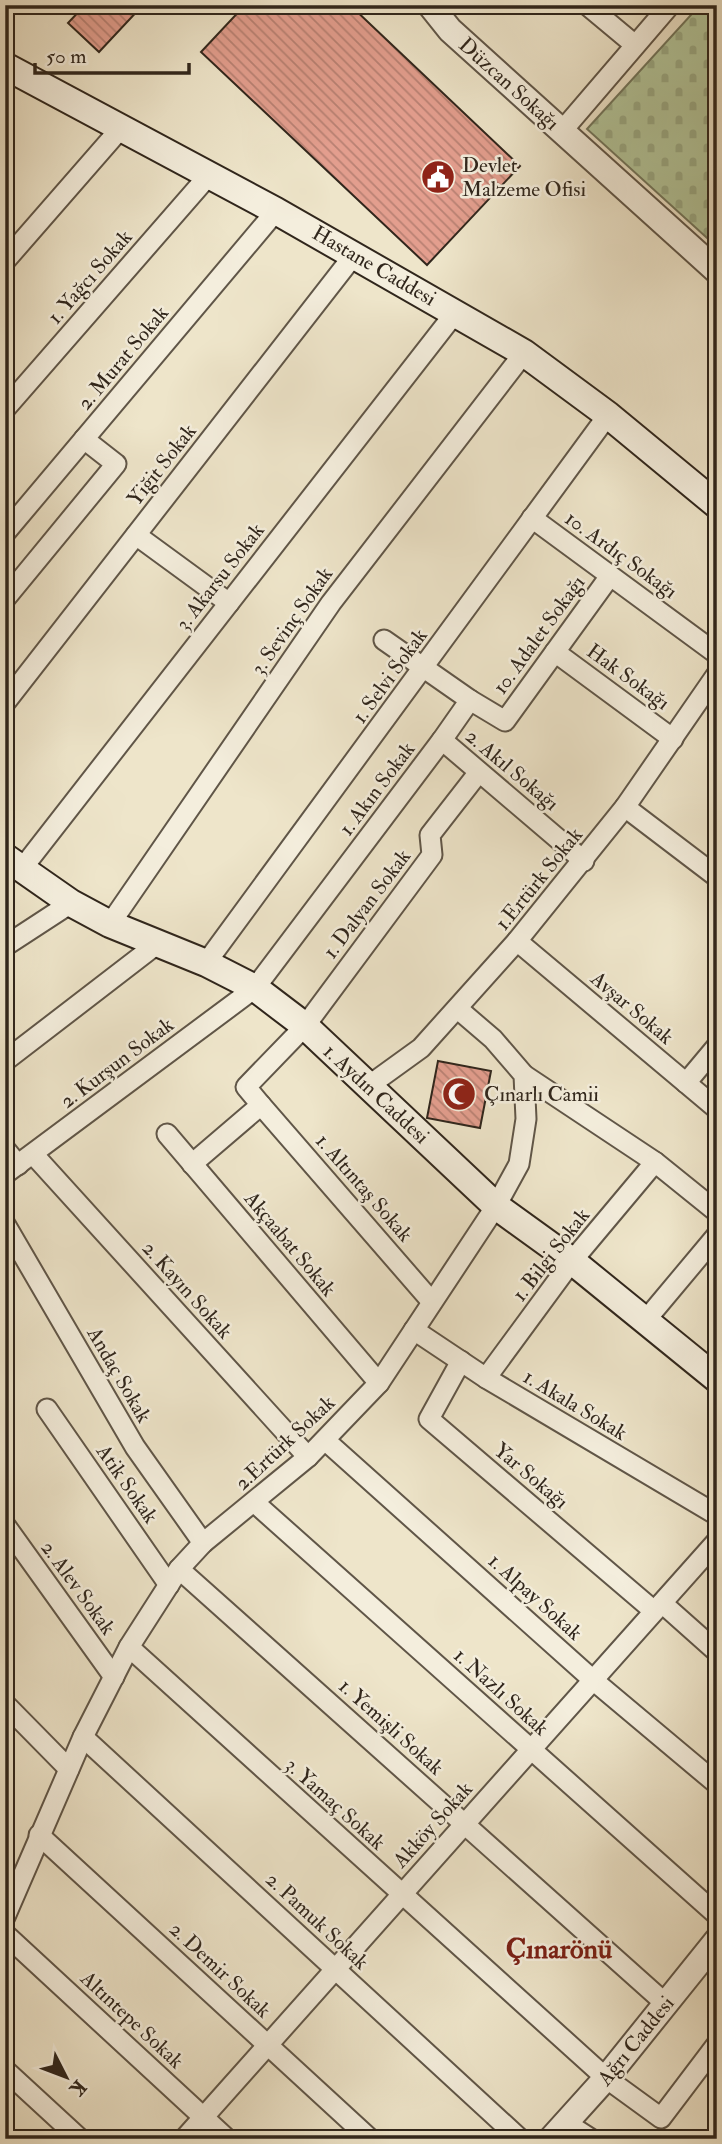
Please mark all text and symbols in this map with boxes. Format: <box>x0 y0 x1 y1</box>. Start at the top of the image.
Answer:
scale bar <box>35 32 189 76</box>
street label: Düzcan Sokağı <box>453 32 565 137</box>
text: 50 m <box>46 43 87 70</box>
place label: Devlet Malzeme Ofisi <box>462 152 586 203</box>
public building icon: Devlet Malzeme Ofisi <box>419 158 457 196</box>
street label: Hastane Caddesi <box>307 220 441 313</box>
street label: 1. Yağcı Sokak <box>42 224 138 330</box>
street label: 2. Murat Sokak <box>72 300 174 416</box>
street label: Yiğit Sokak <box>121 418 203 512</box>
street label: 10. Ardıç Sokağı <box>559 505 683 605</box>
street label: 3. Akarsu Sokak <box>170 518 270 636</box>
street label: 3. Sevinç Sokak <box>245 562 339 680</box>
street label: 10. Adalet Sokağı <box>487 570 591 700</box>
street label: 1. Selvi Sokak <box>346 623 434 729</box>
street label: Hak Sokağı <box>581 638 675 717</box>
street label: 2. Akıl Sokağı <box>460 723 565 817</box>
street label: 1. Akın Sokak <box>333 737 421 841</box>
street label: 1.Ertürk Sokak <box>489 822 589 936</box>
street label: 1. Dalyan Sokak <box>317 844 417 964</box>
street label: Avşar Sokak <box>584 965 679 1051</box>
street label: 2. Kurşun Sokak <box>55 1011 179 1115</box>
street label: 1. Aydın Caddesi <box>317 1038 435 1150</box>
mosque icon: Çınarlı Camii <box>440 1075 478 1113</box>
place label: Çınarlı Camii <box>484 1081 599 1108</box>
street label: 1. Altıntaş Sokak <box>310 1128 418 1248</box>
street label: Akçaabat Sokak <box>237 1185 342 1302</box>
street label: 1. Bilgi Sokak <box>506 1203 596 1307</box>
street label: 2. Kayın Sokak <box>136 1235 238 1345</box>
street label: Andaç Sokak <box>80 1321 157 1428</box>
street label: 1. Akala Sokak <box>518 1363 632 1447</box>
street label: 2.Ertürk Sokak <box>229 1390 341 1496</box>
street label: Yar Sokağı <box>488 1437 574 1515</box>
street label: Atik Sokak <box>89 1438 164 1529</box>
street label: 2. Alev Sokak <box>35 1535 121 1641</box>
street label: 1. Alpay Sokak <box>482 1548 588 1646</box>
street label: 1. Nazlı Sokak <box>448 1642 554 1742</box>
street label: 1. Yemişli Sokak <box>333 1673 449 1781</box>
street label: 3. Yamaç Sokak <box>279 1752 391 1856</box>
street label: Akköy Sokak <box>387 1776 479 1874</box>
street label: 2. Pamuk Sokak <box>260 1866 374 1976</box>
street label: 2. Demir Sokak <box>163 1916 277 2024</box>
district label: Çınarönü <box>506 1932 613 1967</box>
street label: Altıntepe Sokak <box>74 1965 189 2075</box>
street label: Ağrı Caddesi <box>591 1990 681 2092</box>
north arrow <box>32 2042 102 2112</box>
text: K <box>64 2075 91 2101</box>

